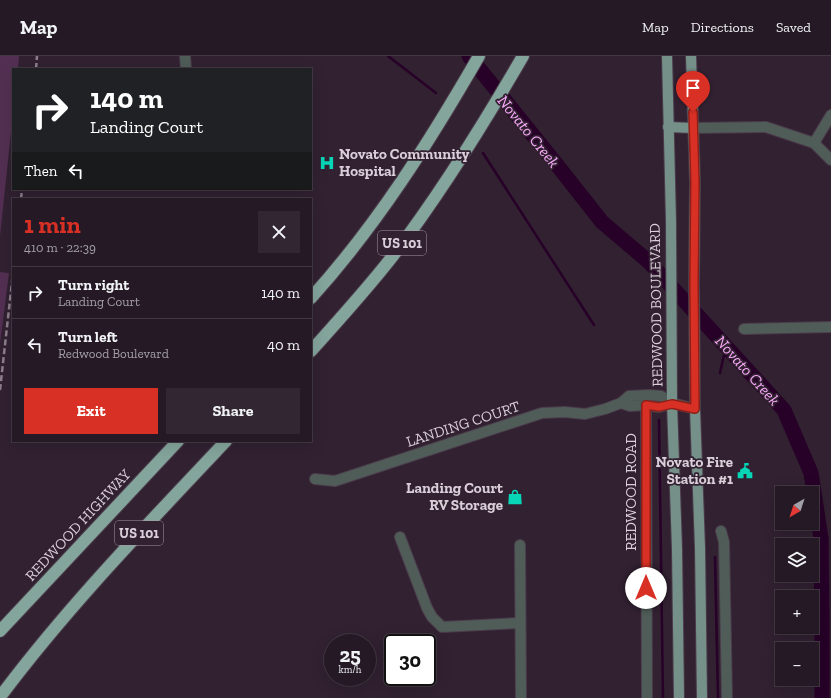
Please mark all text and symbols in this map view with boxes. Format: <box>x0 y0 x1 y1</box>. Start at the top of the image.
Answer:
text: Map <box>20 16 57 39</box>
text: Map <box>642 19 669 36</box>
text: Directions <box>691 19 754 36</box>
text: Saved <box>776 19 811 36</box>
pin <box>676 71 710 112</box>
icon: arrive <box>682 77 704 99</box>
text: 140 m <box>90 82 163 115</box>
icon: right <box>24 84 76 136</box>
water label: Novato Creek <box>494 91 564 171</box>
text: Landing Court <box>90 116 203 138</box>
place label: Novato Community Hospital <box>339 145 470 180</box>
hospital icon: Novato Community Hospital <box>318 154 336 172</box>
icon: left <box>65 160 87 182</box>
text: Then <box>24 162 57 180</box>
text: 1 min <box>24 210 81 239</box>
button: close <box>258 211 300 253</box>
street label: REDWOOD BOULEVARD <box>646 223 666 387</box>
road number: US 101 <box>378 231 426 255</box>
text: 410 m · 22:39 <box>24 240 96 255</box>
text: Turn right <box>58 276 129 294</box>
icon: right <box>24 282 46 304</box>
text: 140 m <box>261 284 300 302</box>
text: Landing Court <box>58 294 140 309</box>
text: Turn left <box>58 328 118 346</box>
water label: Novato Creek <box>711 331 784 409</box>
icon: left <box>24 334 46 356</box>
text: 40 m <box>267 336 300 354</box>
text: Redwood Boulevard <box>58 346 169 361</box>
button: Exit <box>24 388 158 434</box>
button: Share <box>166 388 300 434</box>
street label: LANDING COURT <box>404 397 522 451</box>
street label: REDWOOD ROAD <box>622 433 640 551</box>
place label: Novato Fire Station #1 <box>655 453 733 488</box>
public building icon: Novato Fire Station #1 <box>736 462 754 480</box>
street label: REDWOOD HIGHWAY <box>22 465 135 585</box>
place label: Landing Court RV Storage <box>406 479 504 514</box>
north arrow <box>775 486 819 530</box>
map controls <box>775 486 819 686</box>
shop icon: Landing Court RV Storage <box>506 488 524 506</box>
road number: US 101 <box>115 521 163 545</box>
button: layers <box>775 538 819 582</box>
position arrow <box>625 567 667 609</box>
button: + <box>775 590 819 634</box>
speed limit sign: 30 <box>384 634 436 686</box>
button: − <box>775 642 819 686</box>
text: 25 <box>339 643 361 667</box>
text: km/h <box>339 664 361 676</box>

